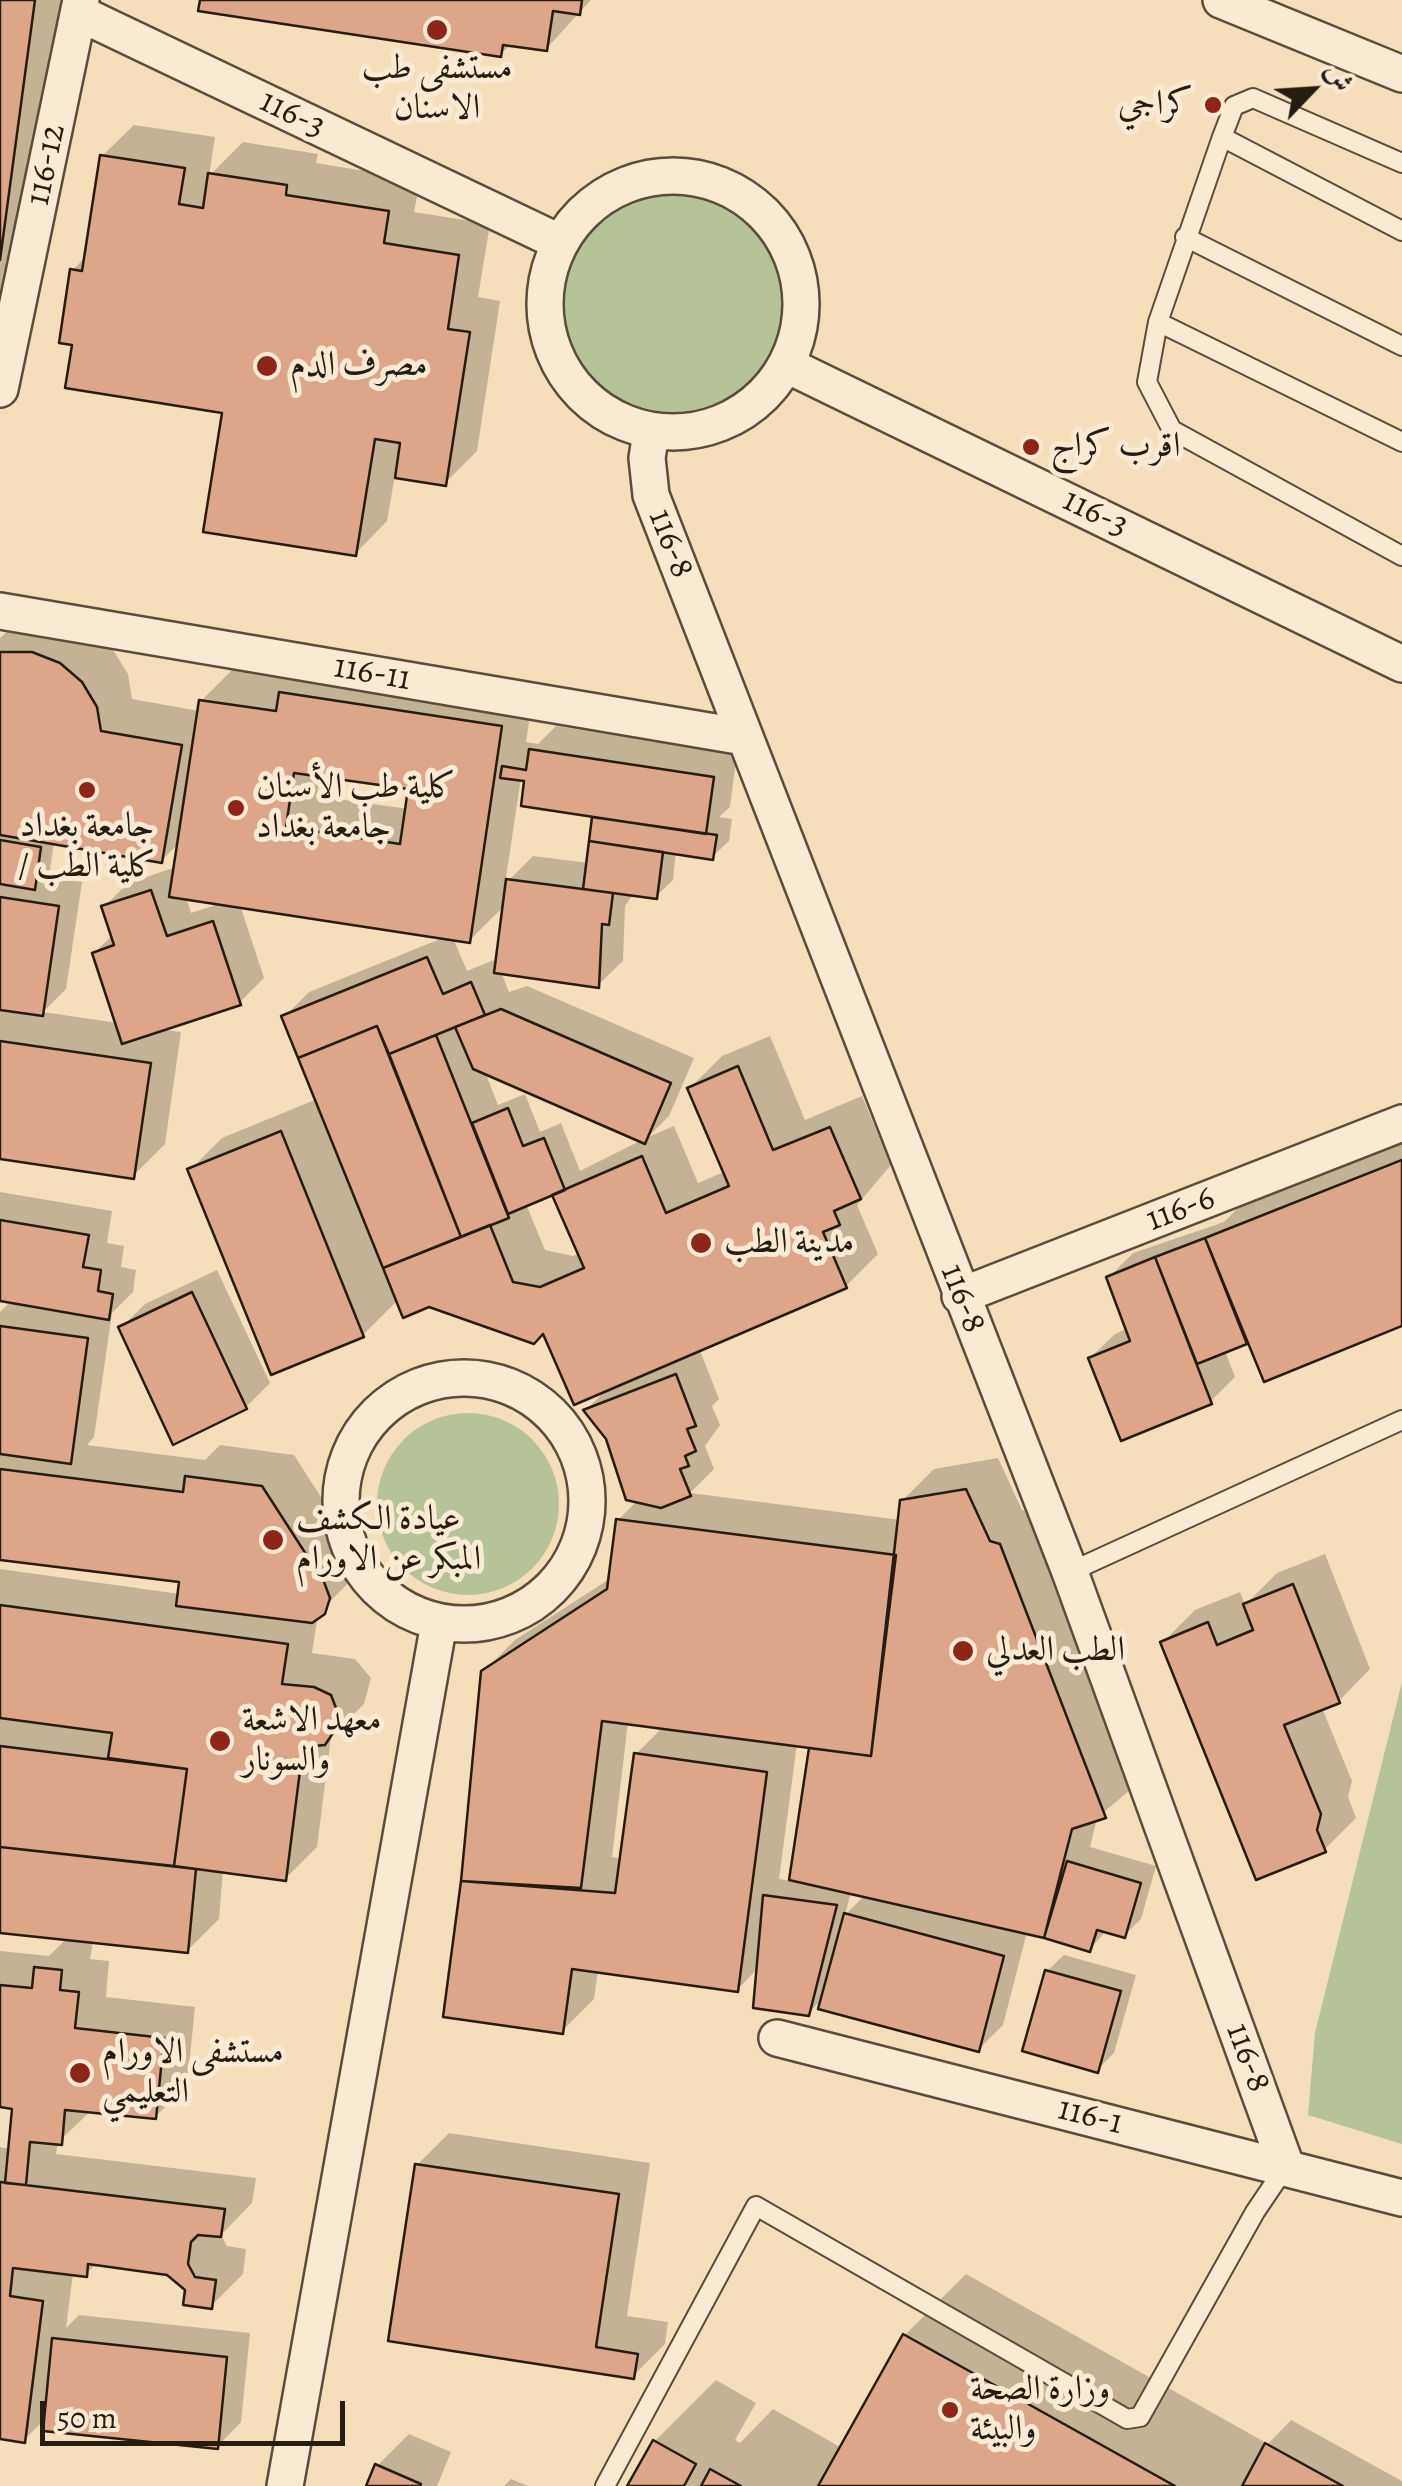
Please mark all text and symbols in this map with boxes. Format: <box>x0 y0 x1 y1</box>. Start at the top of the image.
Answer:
marker: مستشفى طب الاسنان <box>424 17 450 43</box>
north arrow <box>1262 40 1362 140</box>
place label: مستشفى طب الاسنان <box>361 48 513 130</box>
text: ش <box>1316 57 1362 98</box>
street label: 116-3 <box>252 81 332 149</box>
place label: كراجي <box>1118 84 1193 126</box>
marker: كراجي <box>1202 94 1224 116</box>
street label: 116-12 <box>18 121 76 209</box>
place label: مصرف الدم <box>290 345 428 387</box>
marker: مصرف الدم <box>254 353 280 379</box>
place label: اقرب كراج <box>1051 426 1180 468</box>
marker: اقرب كراج <box>1020 436 1042 458</box>
street label: 116-3 <box>1055 480 1135 548</box>
street label: 116-8 <box>638 504 702 584</box>
street label: 116-11 <box>330 647 414 701</box>
place label: كلية طب الأسنان جامعة بغداد <box>256 767 456 849</box>
marker: جامعة بغداد / كلية الطب <box>76 779 98 801</box>
marker: كلية طب الأسنان جامعة بغداد <box>225 797 247 819</box>
place label: جامعة بغداد / كلية الطب <box>18 806 156 888</box>
street label: 116-6 <box>1141 1178 1221 1242</box>
place label: مدينة الطب <box>724 1222 854 1264</box>
marker: مدينة الطب <box>688 1230 714 1256</box>
street label: 116-8 <box>930 1259 994 1339</box>
place label: عيادة الكشف المبكر عن الاورام <box>296 1499 481 1581</box>
marker: عيادة الكشف المبكر عن الاورام <box>260 1527 286 1553</box>
place label: الطب العدلي <box>986 1630 1125 1672</box>
marker: الطب العدلي <box>950 1638 976 1664</box>
place label: معهد الاشعة والسونار <box>242 1700 382 1782</box>
marker: معهد الاشعة والسونار <box>207 1728 233 1754</box>
street label: 116-8 <box>1215 2018 1279 2098</box>
place label: مستشفى الاورام التعليمي <box>102 2032 284 2114</box>
marker: مستشفى الاورام التعليمي <box>67 2060 93 2086</box>
street label: 116-1 <box>1053 2089 1127 2145</box>
place label: وزارة الصحة والبيئة <box>970 2369 1110 2451</box>
scale bar <box>45 2381 350 2443</box>
text: 50 m <box>57 2398 117 2438</box>
marker: وزارة الصحة والبيئة <box>939 2399 961 2421</box>

